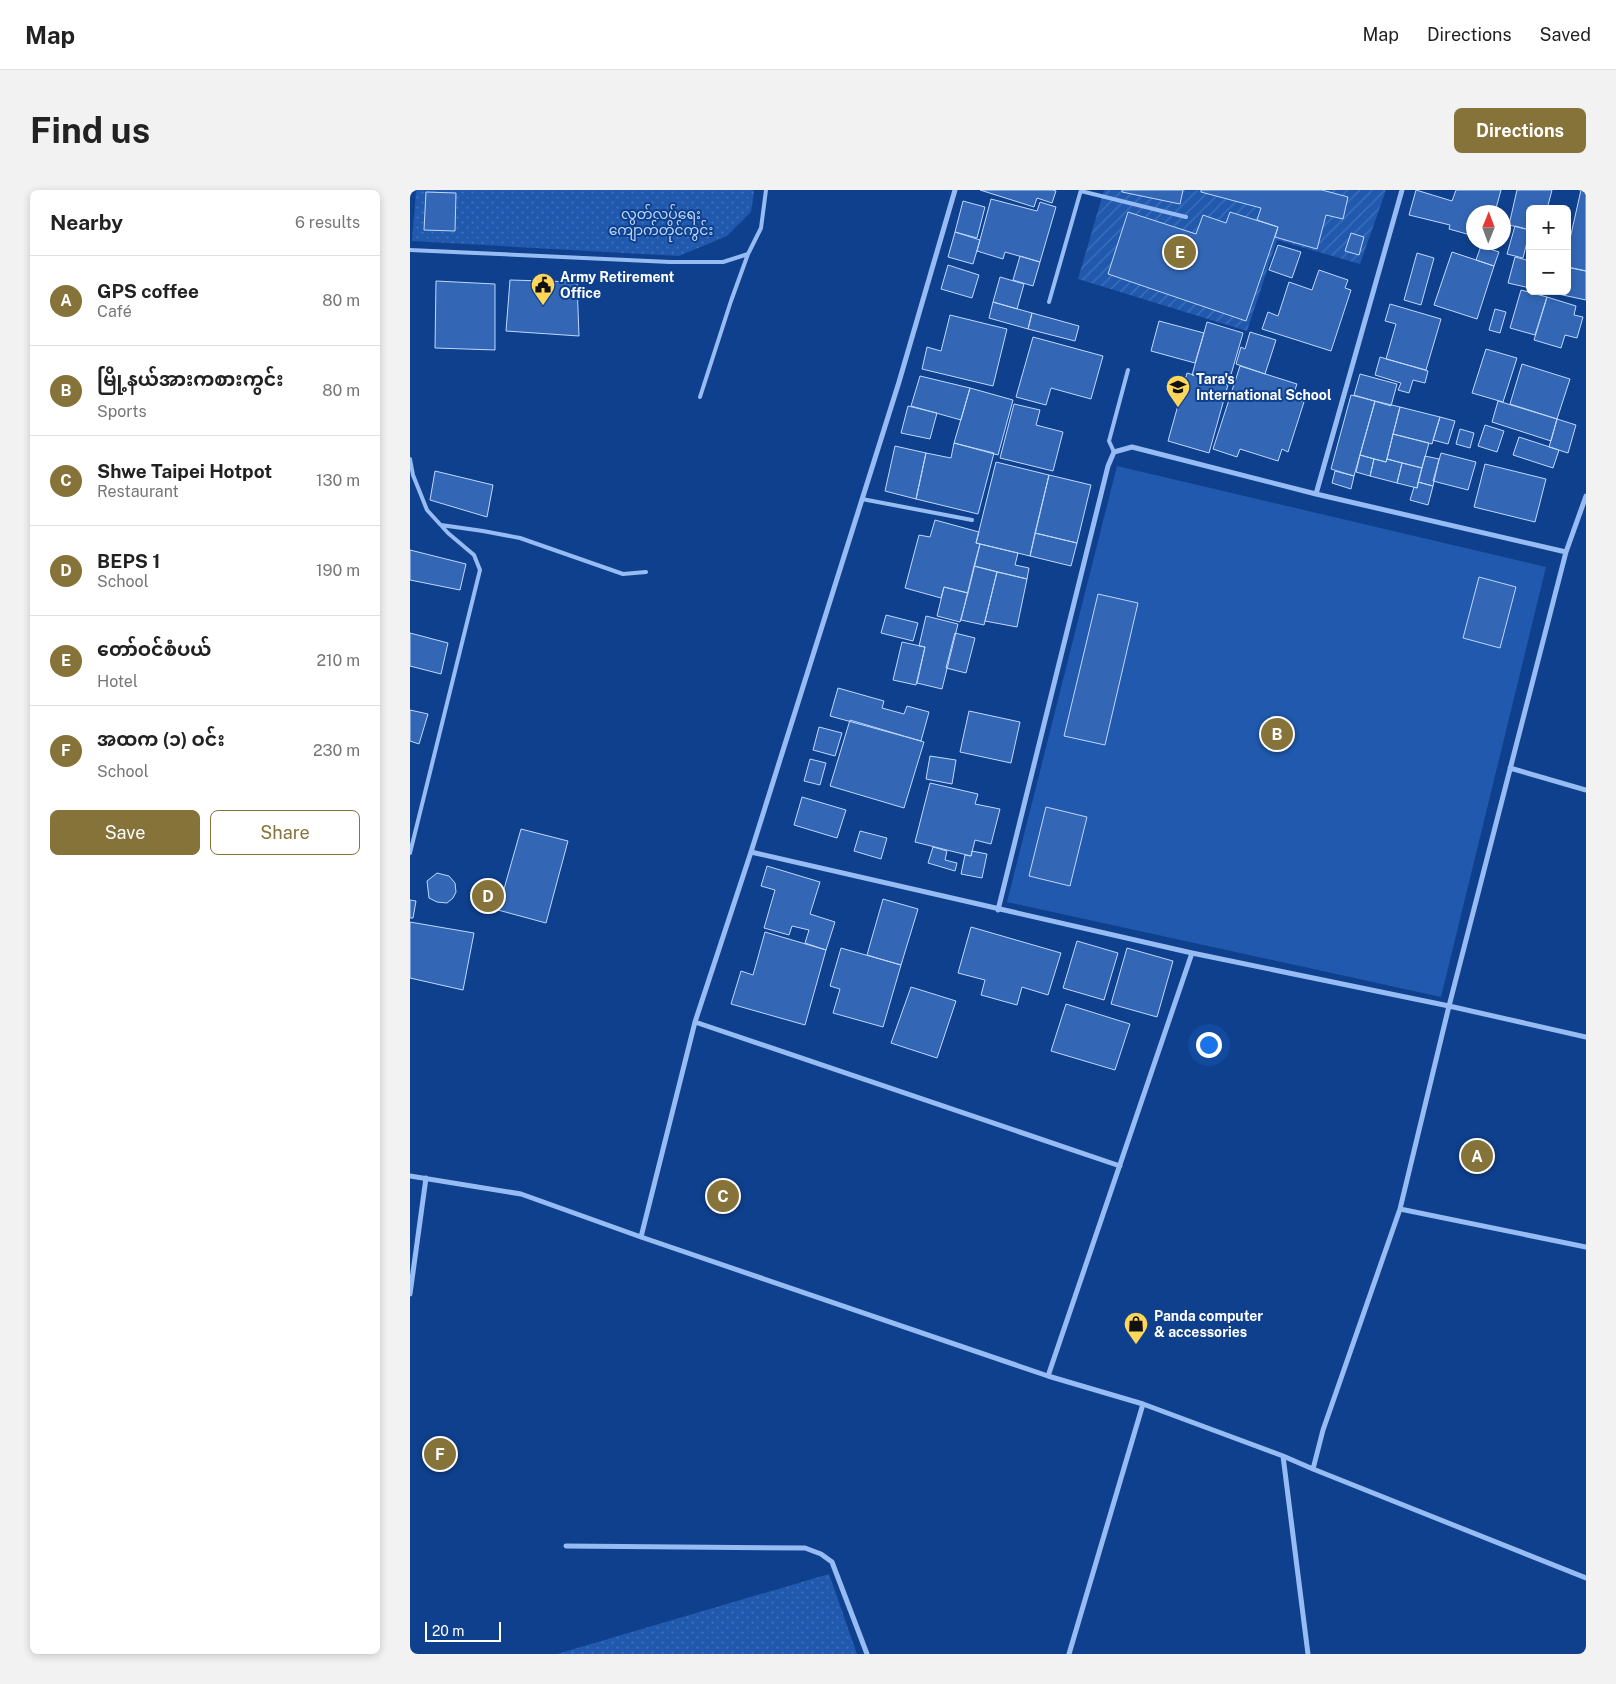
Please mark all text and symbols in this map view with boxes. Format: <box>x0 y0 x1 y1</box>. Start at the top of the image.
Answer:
text: Map <box>25 21 75 49</box>
text: Map <box>1362 24 1399 45</box>
text: Directions <box>1427 24 1512 45</box>
text: Saved <box>1540 24 1591 45</box>
button: Directions <box>1454 108 1586 153</box>
text: Find us <box>30 110 150 151</box>
park label: လွတ်လပ်ရေး ကျောက်တိုင်ကွင်း <box>609 204 713 242</box>
north arrow <box>1466 205 1511 250</box>
map controls <box>1526 205 1571 295</box>
button: + <box>1526 205 1571 250</box>
text: Nearby <box>50 210 123 235</box>
text: 6 results <box>295 213 360 232</box>
pin: E <box>1164 233 1196 271</box>
button: − <box>1526 250 1571 295</box>
place label: Army Retirement Office <box>560 269 675 301</box>
public building icon: Army Retirement Office <box>530 272 556 306</box>
text: GPS coffee <box>97 280 199 302</box>
text: A <box>60 291 72 310</box>
text: 80 m <box>322 291 360 310</box>
text: Café <box>97 302 132 321</box>
text: မြို့နယ်အားကစားကွင်း <box>97 368 284 390</box>
place label: Tara's International School <box>1196 371 1332 403</box>
school or university icon: Tara's International School <box>1165 374 1191 408</box>
text: B <box>61 381 71 400</box>
text: 80 m <box>322 381 360 400</box>
text: Sports <box>97 402 147 421</box>
text: Shwe Taipei Hotpot <box>97 460 272 482</box>
text: C <box>60 471 72 490</box>
text: 130 m <box>316 471 360 490</box>
text: Restaurant <box>97 482 179 501</box>
text: BEPS 1 <box>97 550 160 572</box>
text: D <box>60 561 72 580</box>
text: 190 m <box>316 561 360 580</box>
text: School <box>97 572 148 591</box>
text: တော်ဝင်စံပယ် <box>97 638 211 660</box>
text: E <box>61 651 71 670</box>
text: 210 m <box>316 651 360 670</box>
text: Hotel <box>97 672 138 691</box>
pin: B <box>1261 715 1293 753</box>
text: အထက (၁) ဝင်း <box>97 728 225 750</box>
text: F <box>61 741 71 760</box>
text: 230 m <box>313 741 360 760</box>
text: School <box>97 762 148 781</box>
button: Save <box>50 810 200 855</box>
button: Share <box>210 810 360 855</box>
pin: D <box>472 877 504 915</box>
your location <box>1196 1032 1222 1058</box>
pin: A <box>1461 1137 1493 1175</box>
pin: C <box>707 1177 739 1215</box>
place label: Panda computer & accessories <box>1154 1308 1263 1340</box>
shop icon: Panda computer & accessories <box>1123 1311 1149 1345</box>
pin: F <box>424 1435 456 1473</box>
scale bar <box>425 1619 501 1642</box>
text: 20 m <box>432 1623 464 1639</box>

